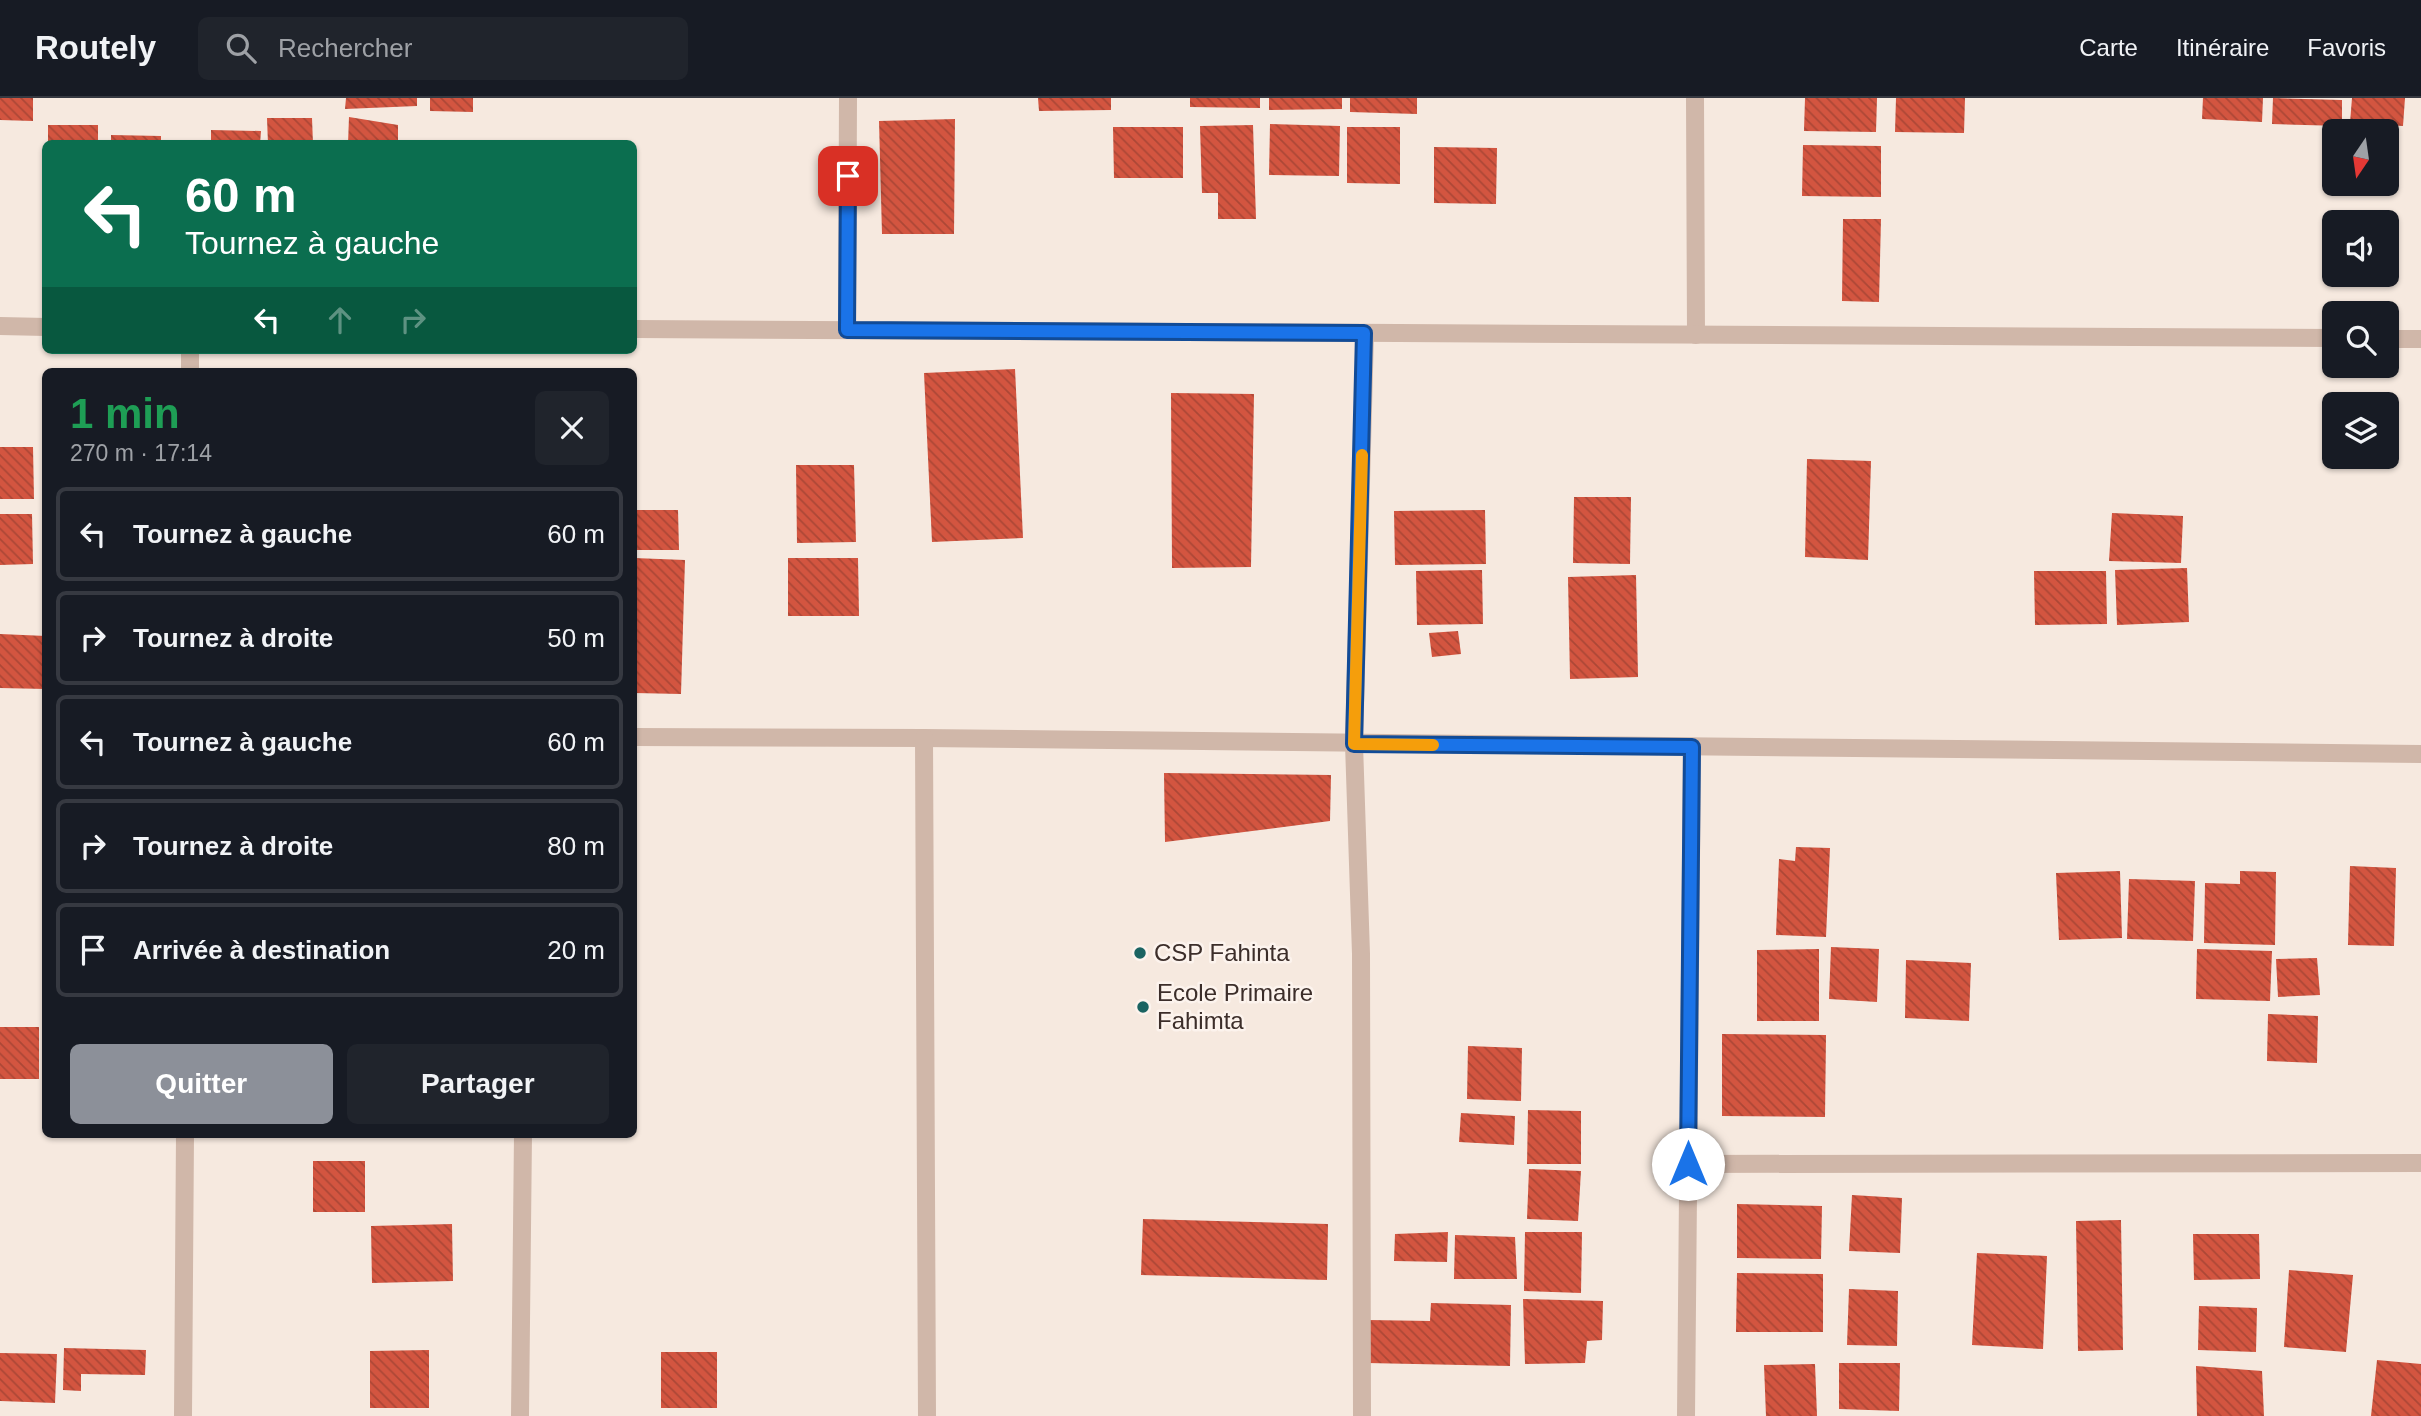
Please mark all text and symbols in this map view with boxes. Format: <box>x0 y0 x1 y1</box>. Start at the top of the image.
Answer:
search box <box>198 17 688 80</box>
text: Routely <box>35 29 156 66</box>
icon: search <box>222 29 260 67</box>
text: Rechercher <box>278 33 412 63</box>
text: Carte <box>2079 34 2138 61</box>
text: Itinéraire <box>2176 34 2269 61</box>
text: Favoris <box>2307 34 2386 61</box>
north arrow <box>2322 119 2399 196</box>
map controls <box>2322 119 2399 469</box>
pin <box>818 146 878 206</box>
icon: arrive <box>829 157 867 195</box>
icon: left <box>70 168 161 259</box>
text: 60 m <box>185 168 297 222</box>
button: sound <box>2322 210 2399 287</box>
text: Tournez à gauche <box>185 225 439 261</box>
icon: left <box>248 301 286 339</box>
icon: ahead <box>321 301 359 339</box>
icon: right <box>394 301 432 339</box>
button: search <box>2322 301 2399 378</box>
text: 1 min <box>70 390 180 437</box>
button: close <box>535 391 609 465</box>
button: layers <box>2322 392 2399 469</box>
text: 270 m · 17:14 <box>70 440 212 466</box>
icon: left <box>74 515 112 553</box>
text: Tournez à gauche <box>133 519 352 549</box>
text: 60 m <box>547 519 605 549</box>
icon: right <box>74 619 112 657</box>
text: Tournez à droite <box>133 623 333 653</box>
text: 50 m <box>547 623 605 653</box>
icon: left <box>74 723 112 761</box>
text: Tournez à gauche <box>133 727 352 757</box>
text: 60 m <box>547 727 605 757</box>
icon: right <box>74 827 112 865</box>
text: Tournez à droite <box>133 831 333 861</box>
text: 80 m <box>547 831 605 861</box>
icon: arrive <box>74 931 112 969</box>
text: Arrivée à destination <box>133 935 390 965</box>
text: 20 m <box>547 935 605 965</box>
place label: CSP Fahinta <box>1154 939 1290 966</box>
marker: CSP Fahinta <box>1132 945 1148 961</box>
place label: Ecole Primaire Fahimta <box>1157 979 1313 1034</box>
marker: Ecole Primaire Fahimta <box>1135 999 1151 1015</box>
button: Quitter <box>70 1044 333 1124</box>
button: Partager <box>347 1044 609 1124</box>
position arrow <box>1651 1127 1725 1201</box>

